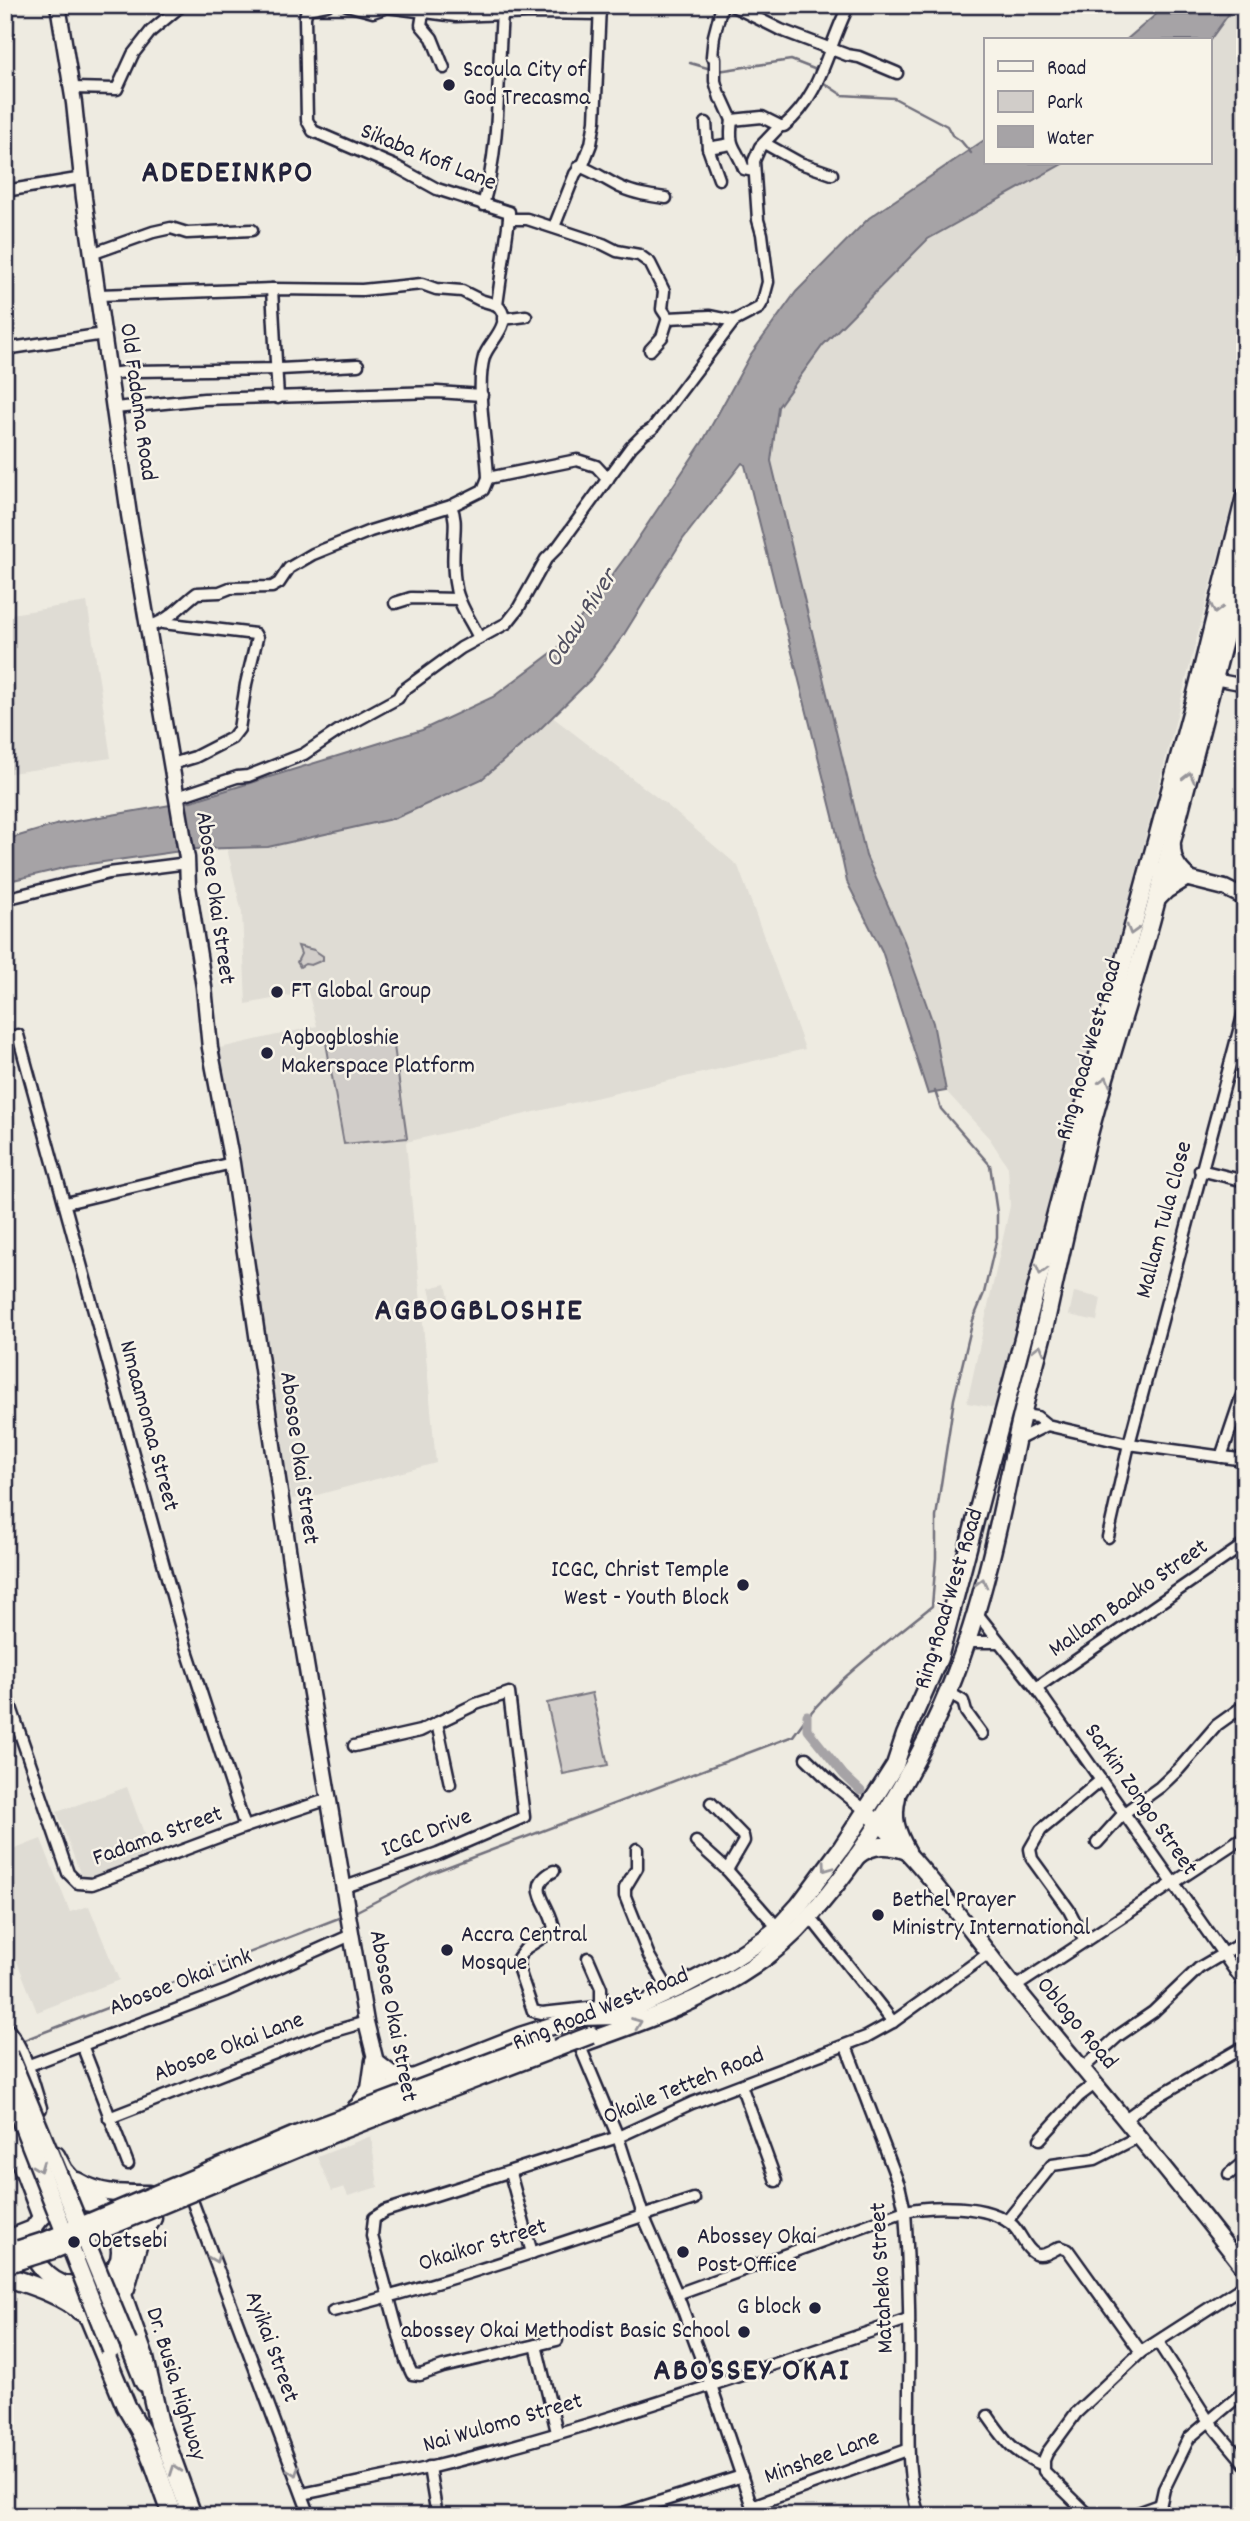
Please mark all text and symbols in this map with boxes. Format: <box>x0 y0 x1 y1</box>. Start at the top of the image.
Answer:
legend <box>984 38 1212 164</box>
place label: Scoula City of God Trecasma <box>463 54 591 116</box>
text: Road <box>1047 55 1086 85</box>
marker: Scoula City of God Trecasma <box>441 77 457 93</box>
text: Park <box>1047 89 1083 119</box>
street label: Sikaba Kofi Lane <box>355 115 501 201</box>
text: Water <box>1047 125 1094 155</box>
district label: ADEDEINKPO <box>142 152 314 198</box>
street label: Old Fadama Road <box>109 321 165 483</box>
water label: Odaw River <box>536 559 630 676</box>
one-way arrow <box>1210 603 1224 615</box>
one-way arrow <box>1181 771 1195 783</box>
street label: Abosoe Okai Street <box>185 809 243 987</box>
one-way arrow <box>1125 924 1140 936</box>
street label: Ring Road West Road <box>1048 955 1132 1145</box>
place label: FT Global Group <box>291 975 431 1009</box>
marker: FT Global Group <box>269 984 285 1000</box>
place label: Agbogbloshie Makerspace Platform <box>281 1022 475 1084</box>
marker: Agbogbloshie Makerspace Platform <box>259 1045 275 1061</box>
one-way arrow <box>1096 1075 1111 1087</box>
street label: Mallam Tula Close <box>1128 1138 1202 1302</box>
one-way arrow <box>1035 1264 1049 1276</box>
district label: AGBOGBLOSHIE <box>375 1290 583 1336</box>
street label: Nmaamonaa Street <box>109 1337 187 1515</box>
one-way arrow <box>1031 1343 1045 1355</box>
street label: Abosoe Okai Street <box>269 1369 327 1547</box>
street label: Ring Road West Road <box>906 1505 994 1693</box>
street label: Mallam Baako Street <box>1042 1531 1216 1667</box>
place label: ICGC, Christ Temple West - Youth Block <box>551 1554 729 1616</box>
marker: ICGC, Christ Temple West - Youth Block <box>735 1577 751 1593</box>
one-way arrow <box>974 1577 988 1589</box>
street label: Sarkin Zongo Street <box>1075 1717 1205 1883</box>
street label: Fadama Street <box>88 1798 228 1876</box>
street label: ICGC Drive <box>377 1800 477 1868</box>
one-way arrow <box>823 1860 835 1872</box>
place label: Bethel Prayer Ministry International <box>892 1884 1090 1946</box>
marker: Bethel Prayer Ministry International <box>870 1907 886 1923</box>
place label: Accra Central Mosque <box>461 1919 588 1981</box>
street label: Abosoe Okai Street <box>359 1927 425 2105</box>
street label: Abosoe Okai Link <box>104 1940 258 2026</box>
marker: Accra Central Mosque <box>439 1942 455 1958</box>
street label: Ring Road West Road <box>508 1959 694 2061</box>
street label: Oblogo Road <box>1027 1970 1125 2078</box>
street label: Abosoe Okai Lane <box>149 2004 309 2092</box>
one-way arrow <box>630 2018 642 2032</box>
street label: Okaile Tetteh Road <box>598 2039 770 2135</box>
one-way arrow <box>31 2161 45 2173</box>
street label: Mataheko Street <box>862 2201 904 2354</box>
street label: Okaikor Street <box>415 2210 551 2282</box>
place label: Abossey Okai Post Office <box>697 2221 816 2283</box>
place label: Obetsebi <box>88 2225 167 2259</box>
marker: Obetsebi <box>66 2234 82 2250</box>
marker: Abossey Okai Post Office <box>675 2244 691 2260</box>
one-way arrow <box>206 2252 220 2264</box>
street label: Ayikai Street <box>235 2286 307 2408</box>
place label: G block <box>737 2291 801 2325</box>
marker: G block <box>807 2300 823 2316</box>
street label: Dr. Busia Highway <box>136 2303 215 2466</box>
place label: abossey Okai Methodist Basic School <box>401 2315 730 2349</box>
marker: abossey Okai Methodist Basic School <box>736 2324 752 2340</box>
district label: ABOSSEY OKAI <box>653 2350 851 2396</box>
street label: Nai Wulomo Street <box>419 2385 587 2463</box>
street label: Minshee Lane <box>760 2422 884 2494</box>
one-way arrow <box>170 2465 184 2477</box>
one-way arrow <box>286 2465 300 2477</box>

